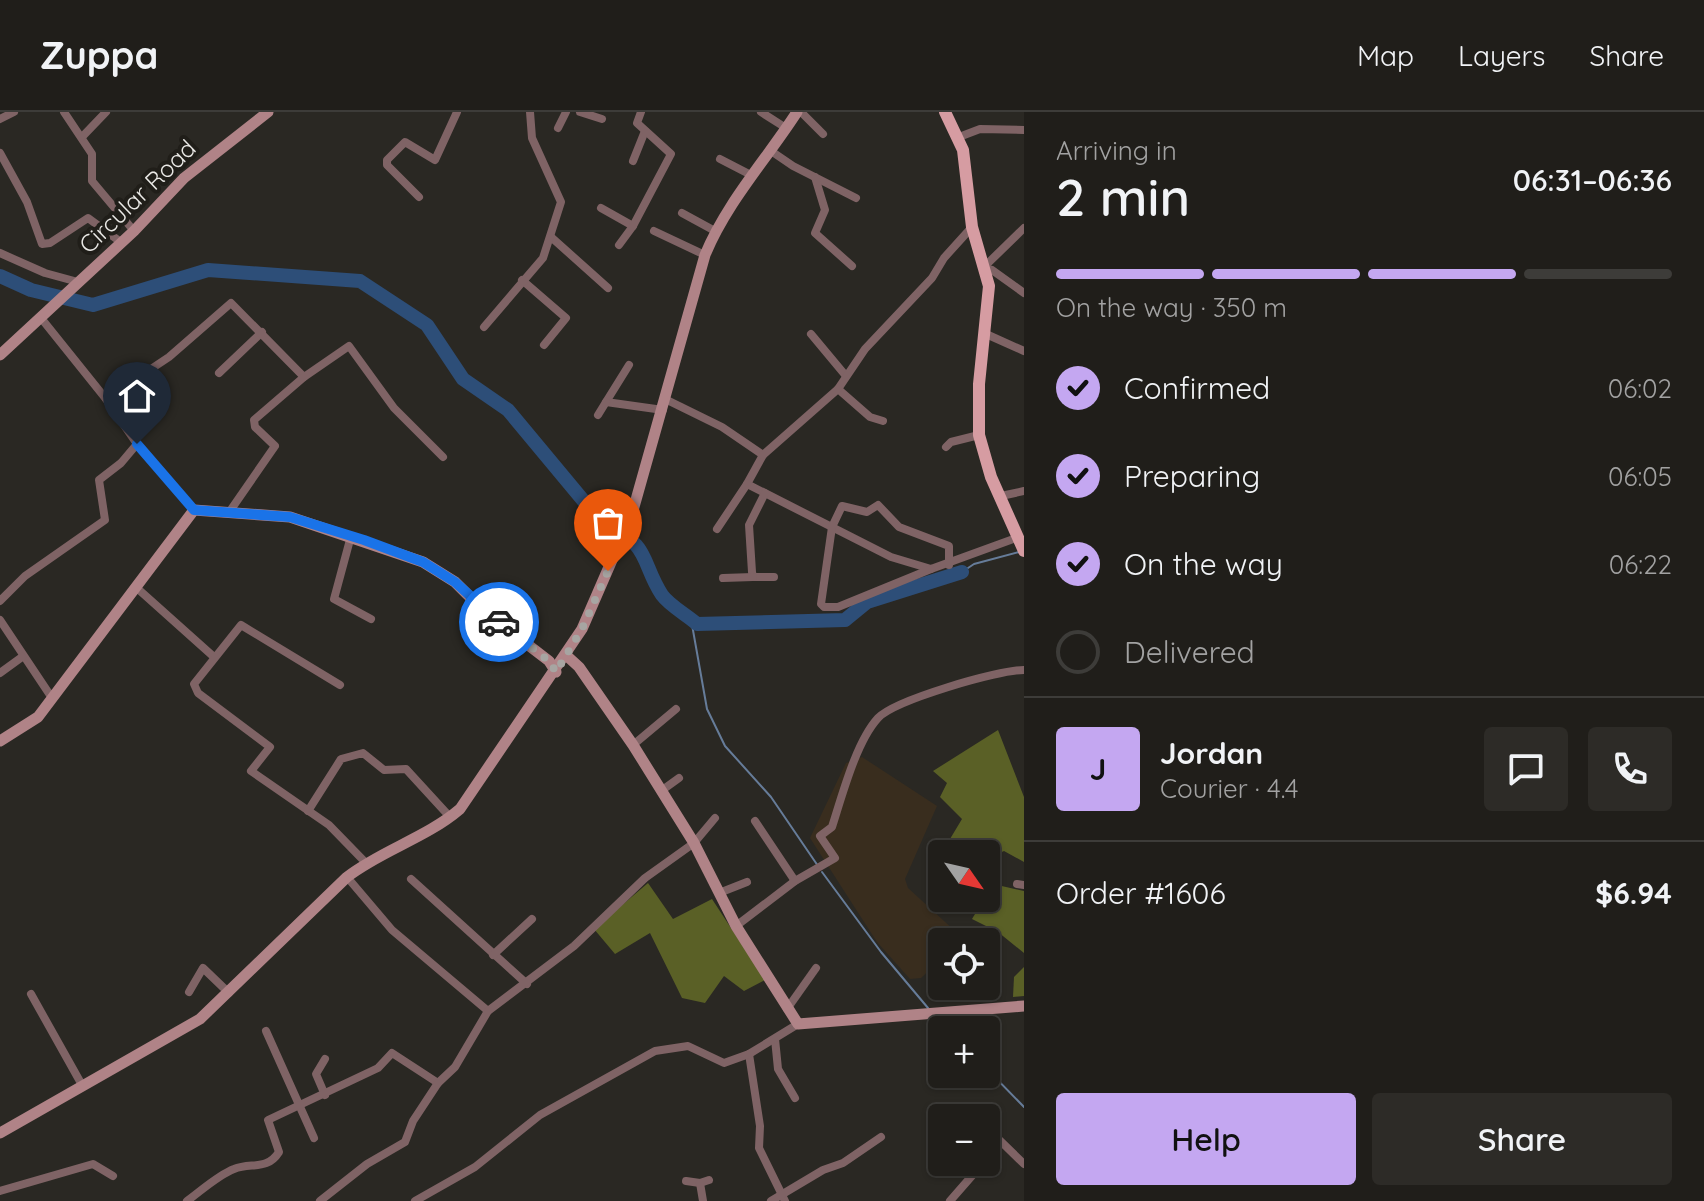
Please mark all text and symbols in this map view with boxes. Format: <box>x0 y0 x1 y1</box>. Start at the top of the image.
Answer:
text: Zuppa <box>40 31 158 79</box>
text: Map <box>1357 38 1414 73</box>
text: Layers <box>1458 38 1545 73</box>
text: Share <box>1589 38 1664 73</box>
street label: Circular Road <box>72 133 202 259</box>
text: Arriving in <box>1056 134 1177 167</box>
text: 06:31–06:36 <box>1513 161 1672 199</box>
text: 2 min <box>1056 164 1190 229</box>
text: On the way · 350 m <box>1056 291 1287 324</box>
pin <box>103 362 171 444</box>
icon: check <box>1056 366 1100 410</box>
text: Confirmed <box>1124 369 1270 407</box>
text: 06:02 <box>1608 372 1672 405</box>
icon: home <box>115 374 159 418</box>
icon: check <box>1056 454 1100 498</box>
text: Preparing <box>1124 457 1260 495</box>
text: 06:05 <box>1608 460 1672 493</box>
pin <box>574 489 642 571</box>
icon: bag <box>586 501 630 545</box>
icon: check <box>1056 542 1100 586</box>
text: On the way <box>1124 545 1283 583</box>
text: 06:22 <box>1609 548 1672 581</box>
courier <box>459 582 539 662</box>
icon: car <box>477 600 521 644</box>
text: Delivered <box>1124 633 1255 671</box>
button: chat <box>1484 727 1568 811</box>
button: phone <box>1588 727 1672 811</box>
text: Jordan <box>1160 734 1263 772</box>
text: J <box>1090 750 1106 788</box>
text: Courier · 4.4 <box>1160 772 1298 805</box>
north arrow <box>928 840 1000 912</box>
map controls <box>928 840 1000 1176</box>
text: Order #1606 <box>1056 874 1226 912</box>
text: $6.94 <box>1595 874 1672 912</box>
button: locate <box>928 928 1000 1000</box>
button: + <box>928 1016 1000 1088</box>
button: Help <box>1056 1093 1356 1185</box>
button: Share <box>1372 1093 1672 1185</box>
button: − <box>928 1104 1000 1176</box>

